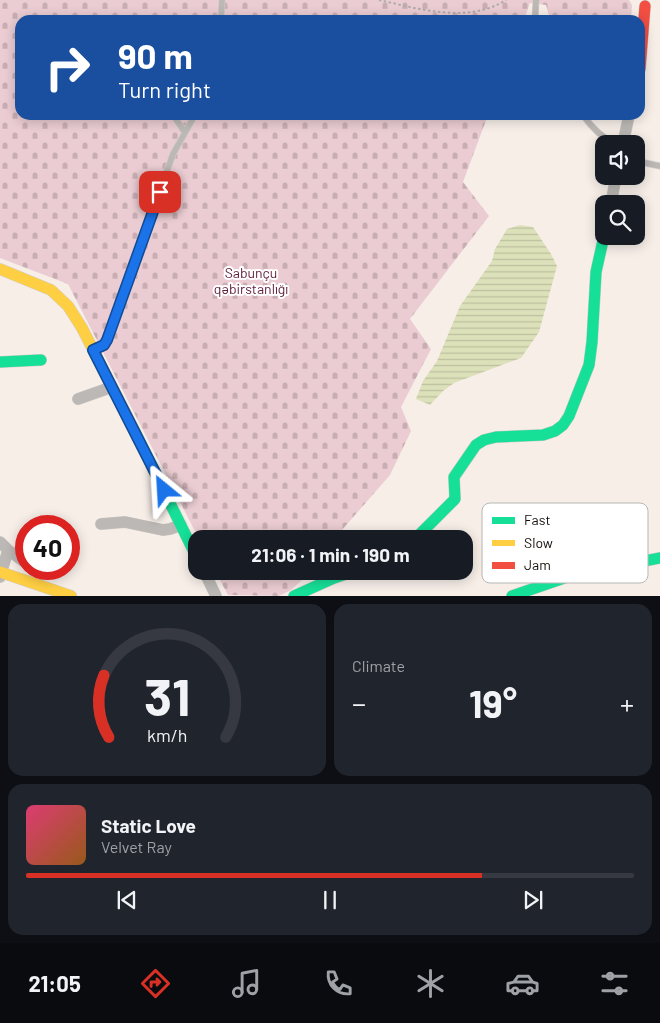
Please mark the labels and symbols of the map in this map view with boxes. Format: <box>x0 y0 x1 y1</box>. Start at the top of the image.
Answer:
pin <box>139 171 181 213</box>
park label: Sabunçu qəbirstanlığı <box>214 264 288 297</box>
position arrow <box>137 463 189 515</box>
legend <box>482 503 648 583</box>
text: Fast <box>524 511 550 528</box>
speed limit sign: 40 <box>15 515 80 580</box>
text: Slow <box>524 534 553 551</box>
text: Jam <box>524 556 551 573</box>

